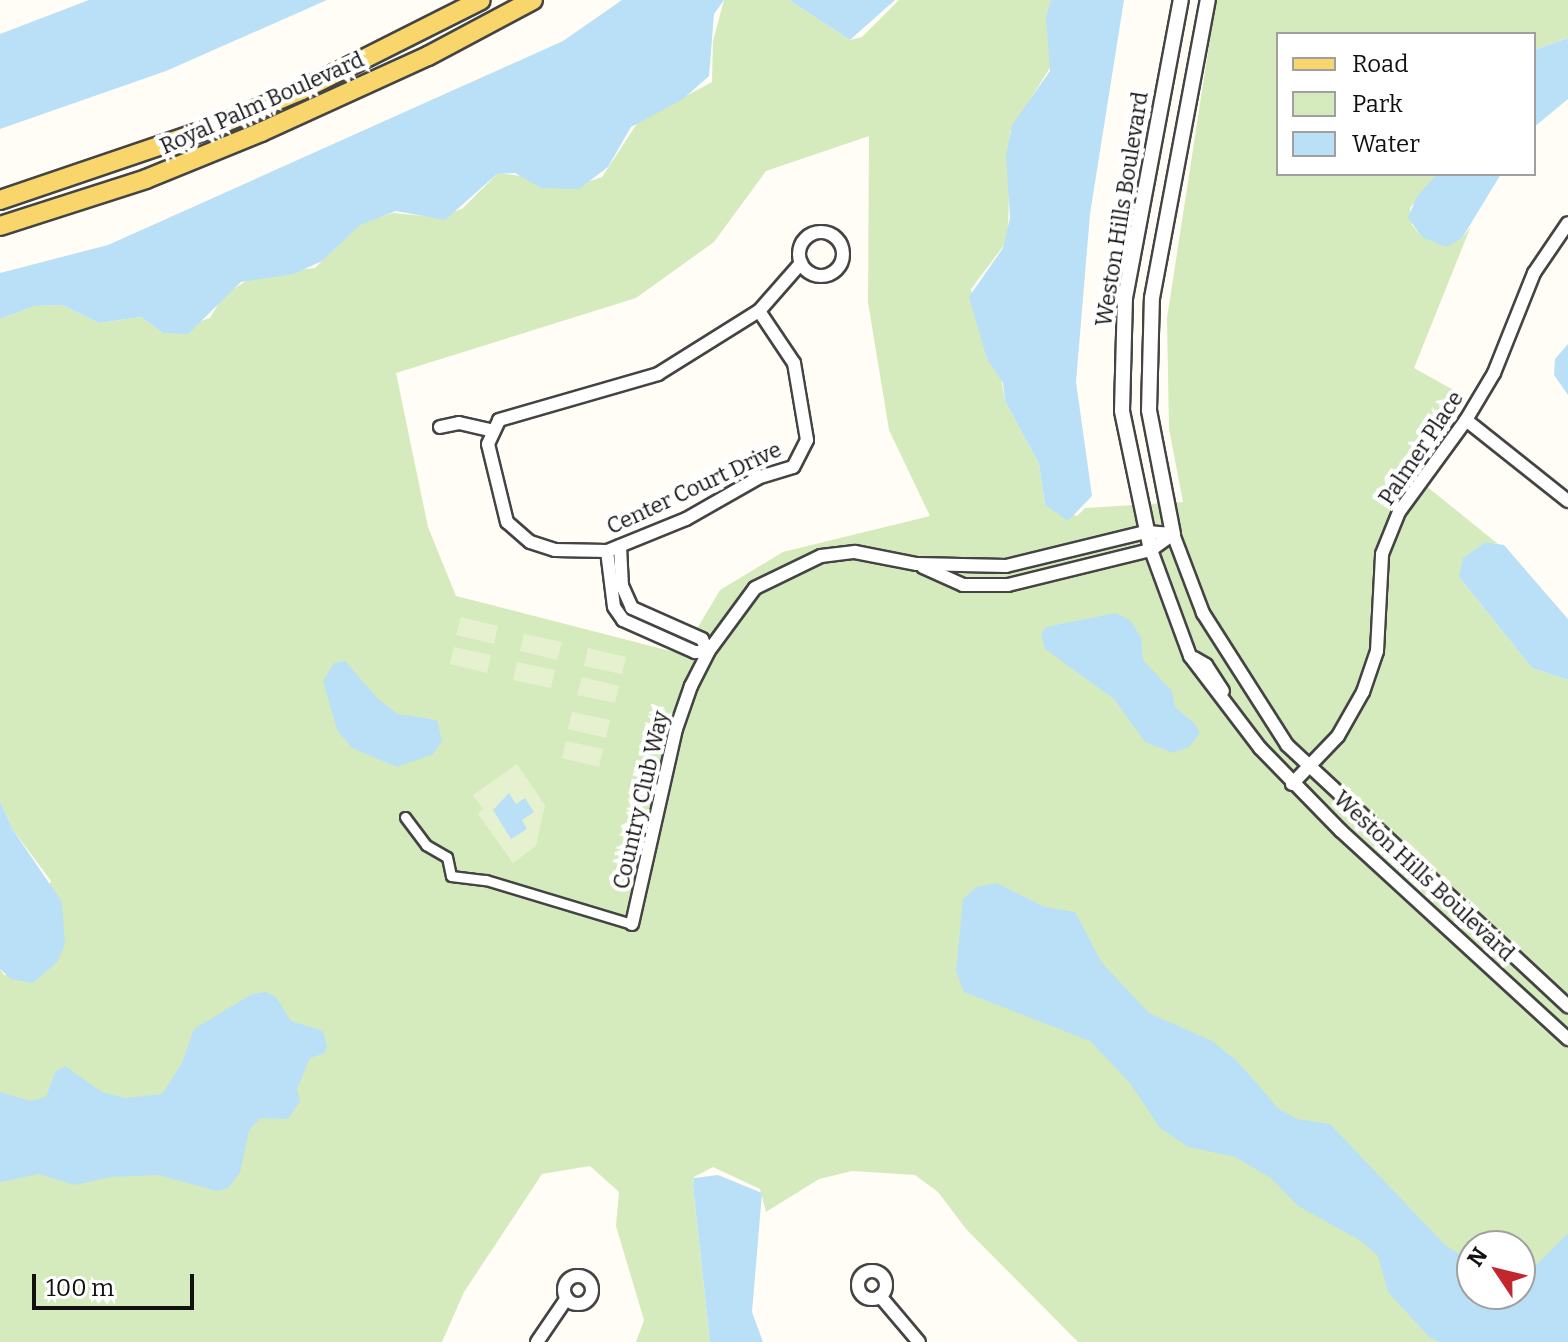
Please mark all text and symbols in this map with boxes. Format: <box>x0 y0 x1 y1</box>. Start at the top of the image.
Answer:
legend <box>1276 32 1536 176</box>
street label: Royal Palm Boulevard <box>156 46 368 160</box>
text: Road <box>1352 50 1408 78</box>
street label: Weston Hills Boulevard <box>1090 90 1154 328</box>
text: Park <box>1352 90 1403 118</box>
text: Water <box>1352 130 1420 158</box>
street label: Palmer Place <box>1373 386 1469 510</box>
street label: Center Court Drive <box>603 436 785 540</box>
street label: Country Club Way <box>608 708 674 892</box>
street label: Weston Hills Boulevard <box>1328 785 1520 967</box>
north arrow <box>1456 1230 1536 1310</box>
text: N <box>1462 1242 1493 1272</box>
scale bar <box>36 1258 198 1308</box>
text: 100 m <box>46 1274 114 1302</box>

